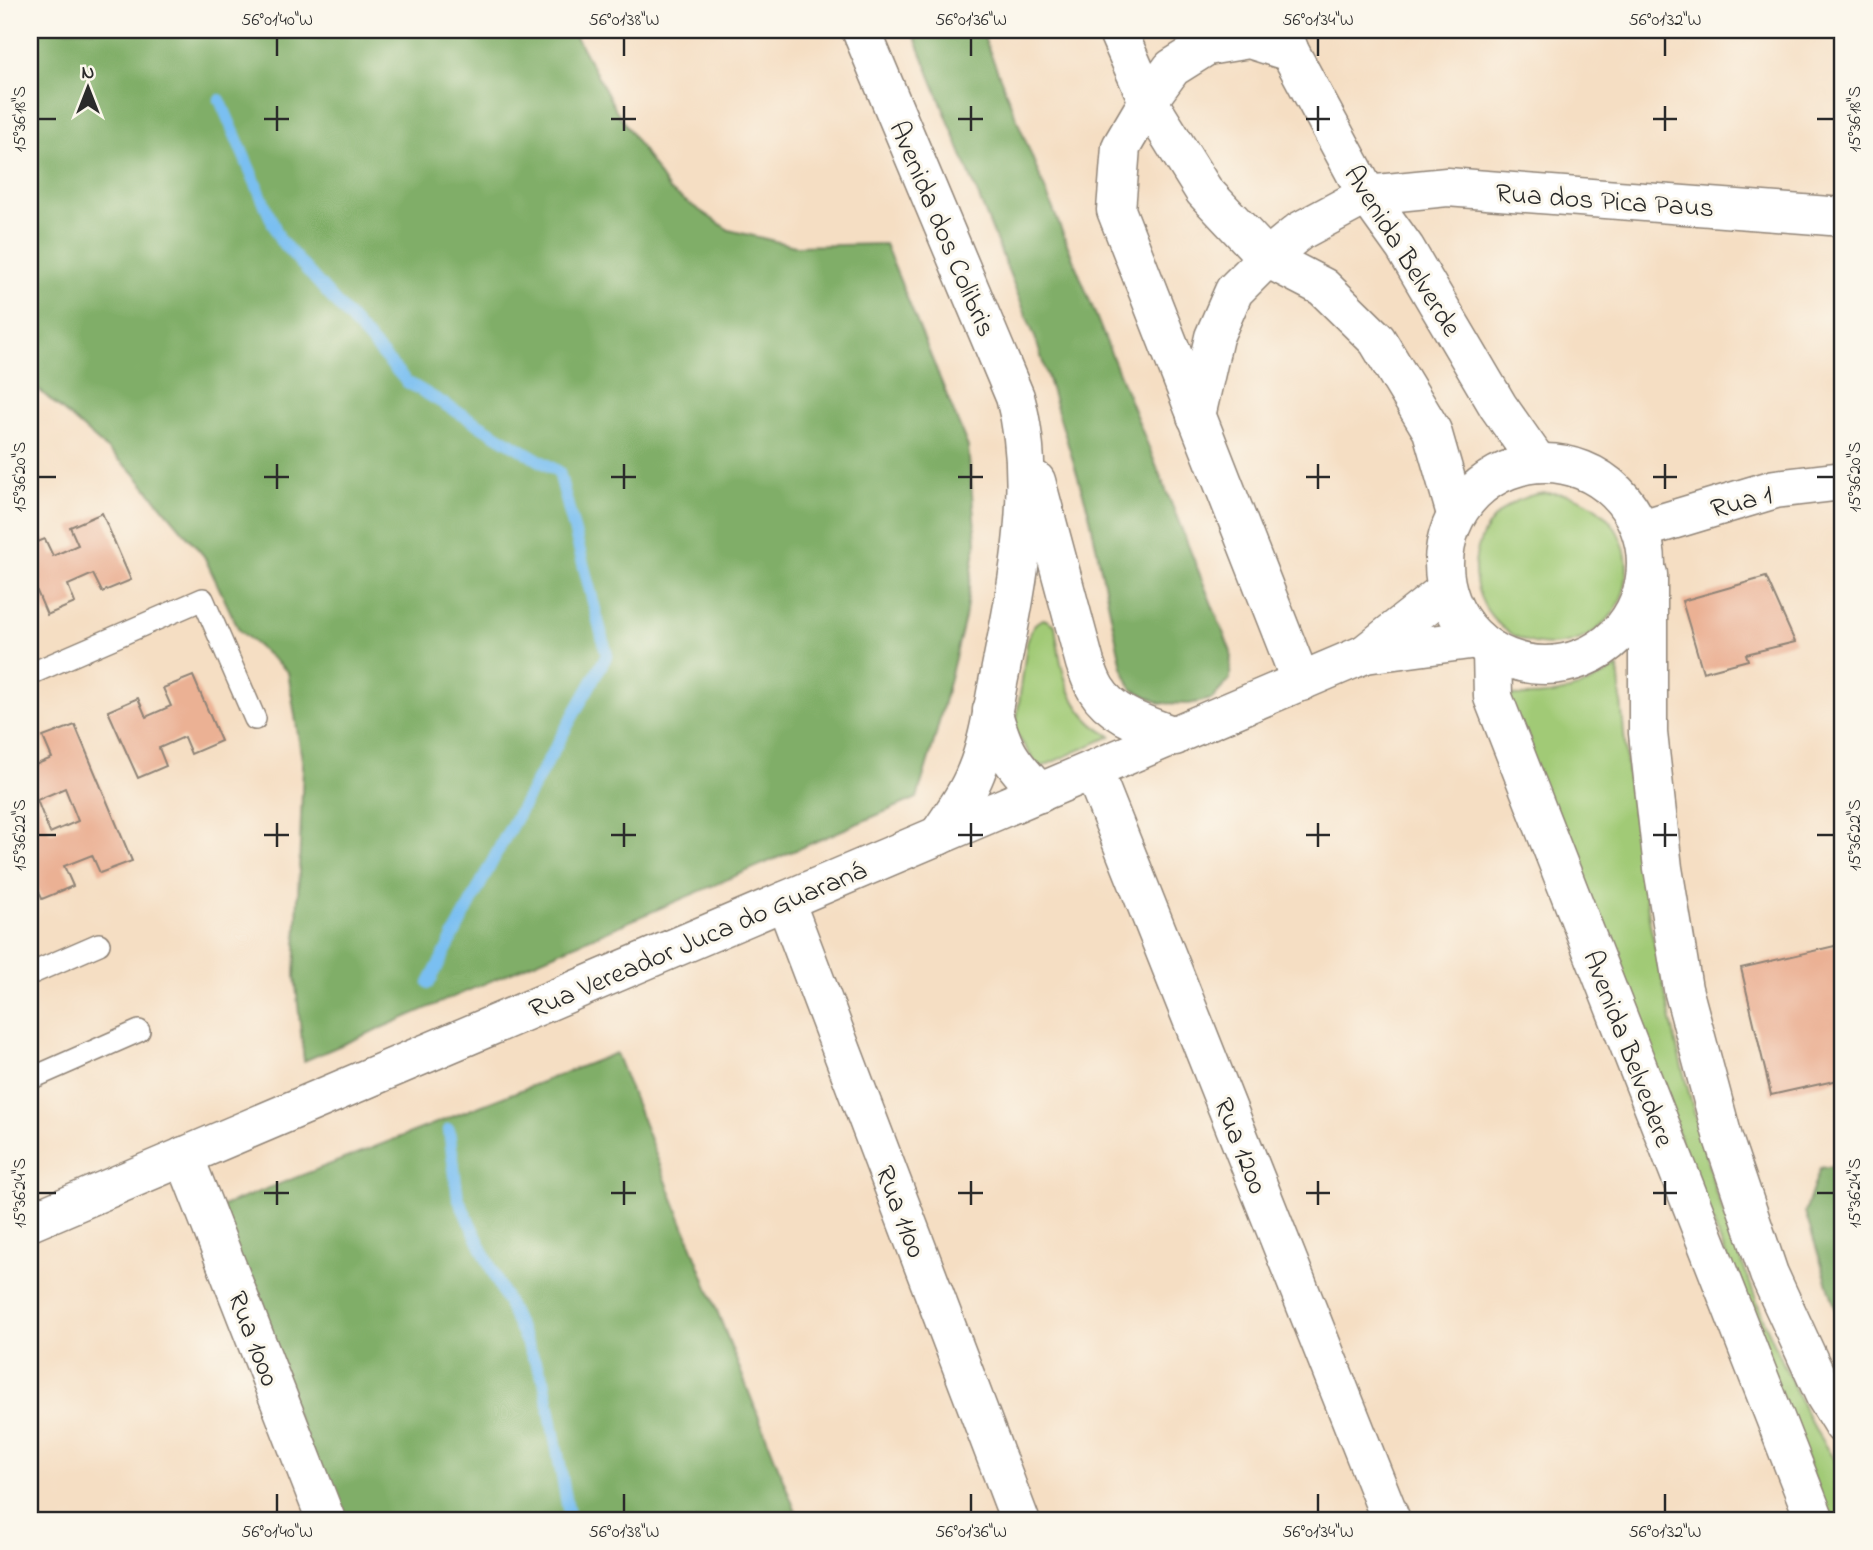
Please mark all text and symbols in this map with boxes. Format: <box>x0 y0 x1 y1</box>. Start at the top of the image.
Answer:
text: 56°01'40"W <box>241 8 313 34</box>
text: 56°01'38"W <box>589 8 659 34</box>
text: 56°01'36"W <box>935 8 1007 34</box>
text: 56°01'34"W <box>1282 8 1354 34</box>
text: 56°01'32"W <box>1629 8 1702 34</box>
north arrow <box>52 52 122 122</box>
text: N <box>82 60 95 87</box>
text: 15°36'18"S <box>8 86 34 152</box>
text: 15°36'18"S <box>1843 86 1869 152</box>
street label: Avenida dos Colibris <box>877 115 1005 344</box>
street label: Avenida Belverde <box>1332 158 1470 346</box>
street label: Rua dos Pica Paus <box>1494 174 1715 231</box>
text: 15°36'20"S <box>8 442 34 512</box>
text: 15°36'20"S <box>1843 442 1869 512</box>
street label: Rua 1 <box>1706 475 1777 531</box>
text: 15°36'22"S <box>8 799 34 871</box>
text: 15°36'22"S <box>1843 799 1869 871</box>
street label: Rua Vereador Juca do Guaraná <box>523 851 874 1031</box>
street label: Avenida Belvedere <box>1570 945 1683 1154</box>
street label: Rua 1200 <box>1201 1092 1277 1201</box>
text: 15°36'24"S <box>8 1158 34 1228</box>
text: 15°36'24"S <box>1843 1158 1869 1228</box>
street label: Rua 1100 <box>862 1160 935 1264</box>
street label: Rua 1000 <box>215 1286 289 1393</box>
text: 56°01'40"W <box>241 1520 313 1546</box>
text: 56°01'38"W <box>589 1520 659 1546</box>
text: 56°01'36"W <box>935 1520 1007 1546</box>
text: 56°01'34"W <box>1282 1520 1354 1546</box>
text: 56°01'32"W <box>1629 1520 1702 1546</box>

